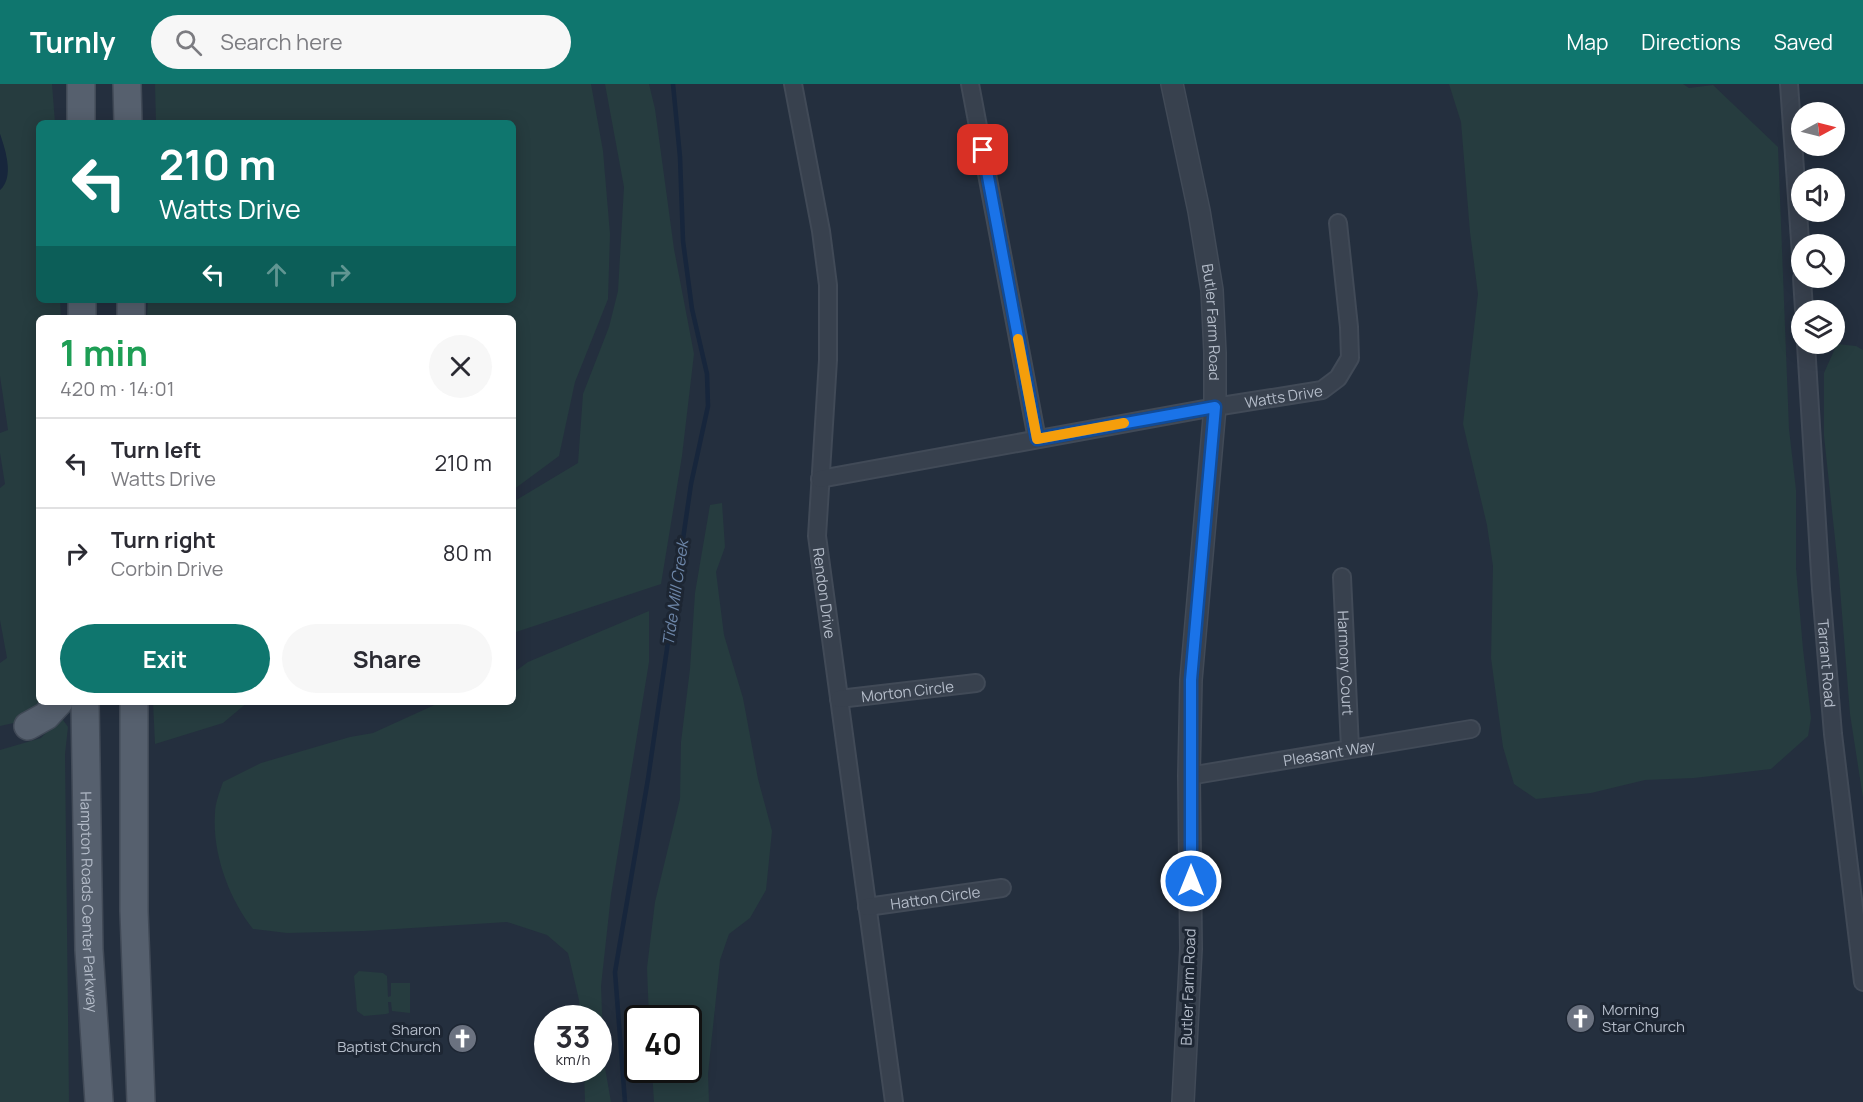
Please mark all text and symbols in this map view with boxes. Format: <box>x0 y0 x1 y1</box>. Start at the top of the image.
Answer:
search box <box>151 15 571 69</box>
text: Turnly <box>30 23 115 61</box>
icon: search <box>172 26 205 59</box>
text: Search here <box>220 27 343 57</box>
text: Map <box>1567 28 1608 56</box>
text: Directions <box>1641 28 1741 56</box>
text: Saved <box>1774 28 1833 56</box>
north arrow <box>1791 102 1845 156</box>
map controls <box>1791 102 1845 354</box>
pin <box>957 124 1008 175</box>
icon: arrive <box>966 133 999 166</box>
text: 210 m <box>159 135 276 193</box>
icon: left <box>60 144 138 222</box>
button: sound <box>1791 168 1845 222</box>
text: Watts Drive <box>159 190 301 227</box>
button: search <box>1791 234 1845 288</box>
icon: left <box>197 258 230 291</box>
icon: ahead <box>260 258 293 291</box>
icon: right <box>323 258 356 291</box>
street label: Butler Farm Road <box>1197 262 1226 381</box>
button: layers <box>1791 300 1845 354</box>
text: 1 min <box>60 328 148 377</box>
button: close <box>429 335 492 398</box>
text: 420 m · 14:01 <box>60 375 174 402</box>
street label: Watts Drive <box>1243 380 1324 413</box>
text: Turn left <box>111 435 201 465</box>
icon: left <box>60 447 93 480</box>
text: 210 m <box>434 448 492 478</box>
text: Watts Drive <box>111 465 216 492</box>
text: Turn right <box>111 525 216 555</box>
icon: right <box>60 537 93 570</box>
water label: Tide Mill Creek <box>657 537 694 647</box>
text: 80 m <box>443 538 492 568</box>
street label: Rendon Drive <box>808 546 841 640</box>
text: Corbin Drive <box>111 555 224 582</box>
street label: Harmony Court <box>1333 610 1359 716</box>
street label: Tarrant Road <box>1813 618 1841 708</box>
button: Exit <box>60 624 270 693</box>
button: Share <box>282 624 492 693</box>
street label: Morton Circle <box>860 675 955 707</box>
street label: Pleasant Way <box>1282 735 1377 771</box>
street label: Hampton Roads Center Parkway <box>76 791 104 1013</box>
position arrow <box>1159 849 1223 913</box>
street label: Hatton Circle <box>889 881 982 914</box>
street label: Butler Farm Road <box>1175 928 1201 1046</box>
place label: Morning Star Church <box>1602 999 1685 1037</box>
church icon: Morning Star Church <box>1565 1002 1597 1034</box>
speed limit sign: 40 <box>624 1005 702 1083</box>
text: 33 <box>556 1016 590 1057</box>
place label: Sharon Baptist Church <box>337 1019 441 1057</box>
church icon: Sharon Baptist Church <box>446 1022 478 1054</box>
text: km/h <box>556 1049 590 1070</box>

